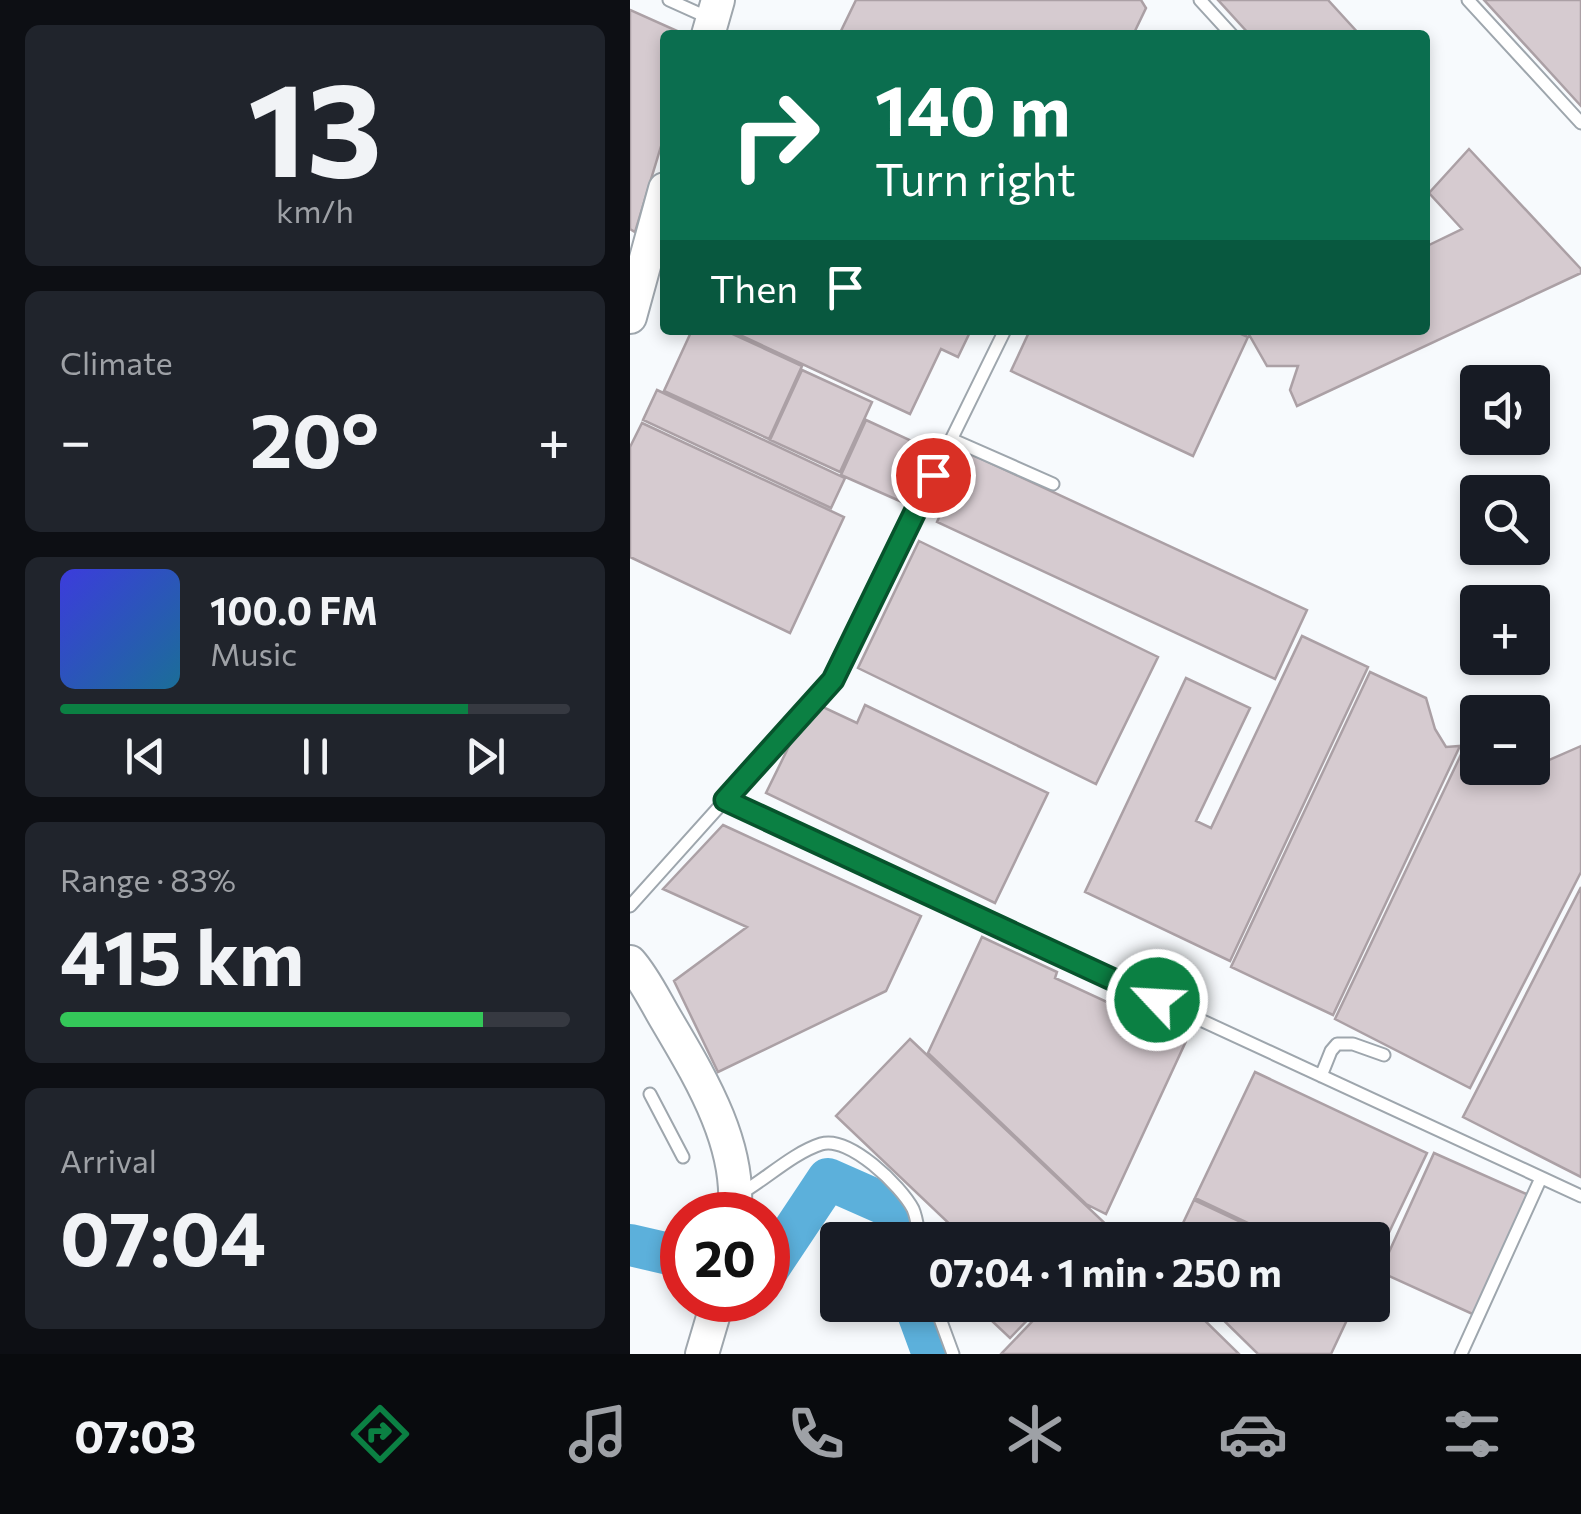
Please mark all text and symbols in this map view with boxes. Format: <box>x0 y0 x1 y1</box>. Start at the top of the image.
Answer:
text: 13 <box>248 45 382 204</box>
text: 140 m <box>875 65 1071 150</box>
icon: right <box>710 70 840 200</box>
text: Turn right <box>875 150 1076 205</box>
text: km/h <box>276 190 354 230</box>
icon: arrive <box>818 260 873 315</box>
text: Then <box>710 264 798 311</box>
text: Climate <box>60 342 173 382</box>
map controls <box>1460 365 1550 785</box>
button: sound <box>1460 365 1550 455</box>
text: 20° <box>250 392 379 483</box>
text: − <box>60 405 91 472</box>
text: + <box>538 405 570 472</box>
pin <box>891 433 976 518</box>
icon: arrive <box>906 448 961 503</box>
button: search <box>1460 475 1550 565</box>
button: + <box>1460 585 1550 675</box>
text: 100.0 FM <box>210 586 378 633</box>
text: Music <box>210 633 297 673</box>
button: − <box>1460 695 1550 785</box>
icon: previous <box>118 729 173 784</box>
icon: pause <box>288 729 343 784</box>
icon: next <box>458 729 513 784</box>
text: Range · 83% <box>60 859 236 899</box>
text: 415 km <box>60 909 304 1000</box>
position arrow <box>1105 948 1209 1052</box>
text: Arrival <box>60 1140 157 1180</box>
text: 07:04 <box>60 1190 266 1281</box>
speed limit sign: 20 <box>660 1192 790 1322</box>
text: 07:04 · 1 min · 250 m <box>928 1248 1282 1295</box>
icon: directions <box>345 1399 415 1469</box>
icon: music <box>563 1399 633 1469</box>
icon: phone <box>781 1399 851 1469</box>
icon: climate <box>1000 1399 1070 1469</box>
icon: car <box>1218 1399 1288 1469</box>
icon: filters <box>1437 1399 1507 1469</box>
text: 07:03 <box>74 1407 196 1462</box>

